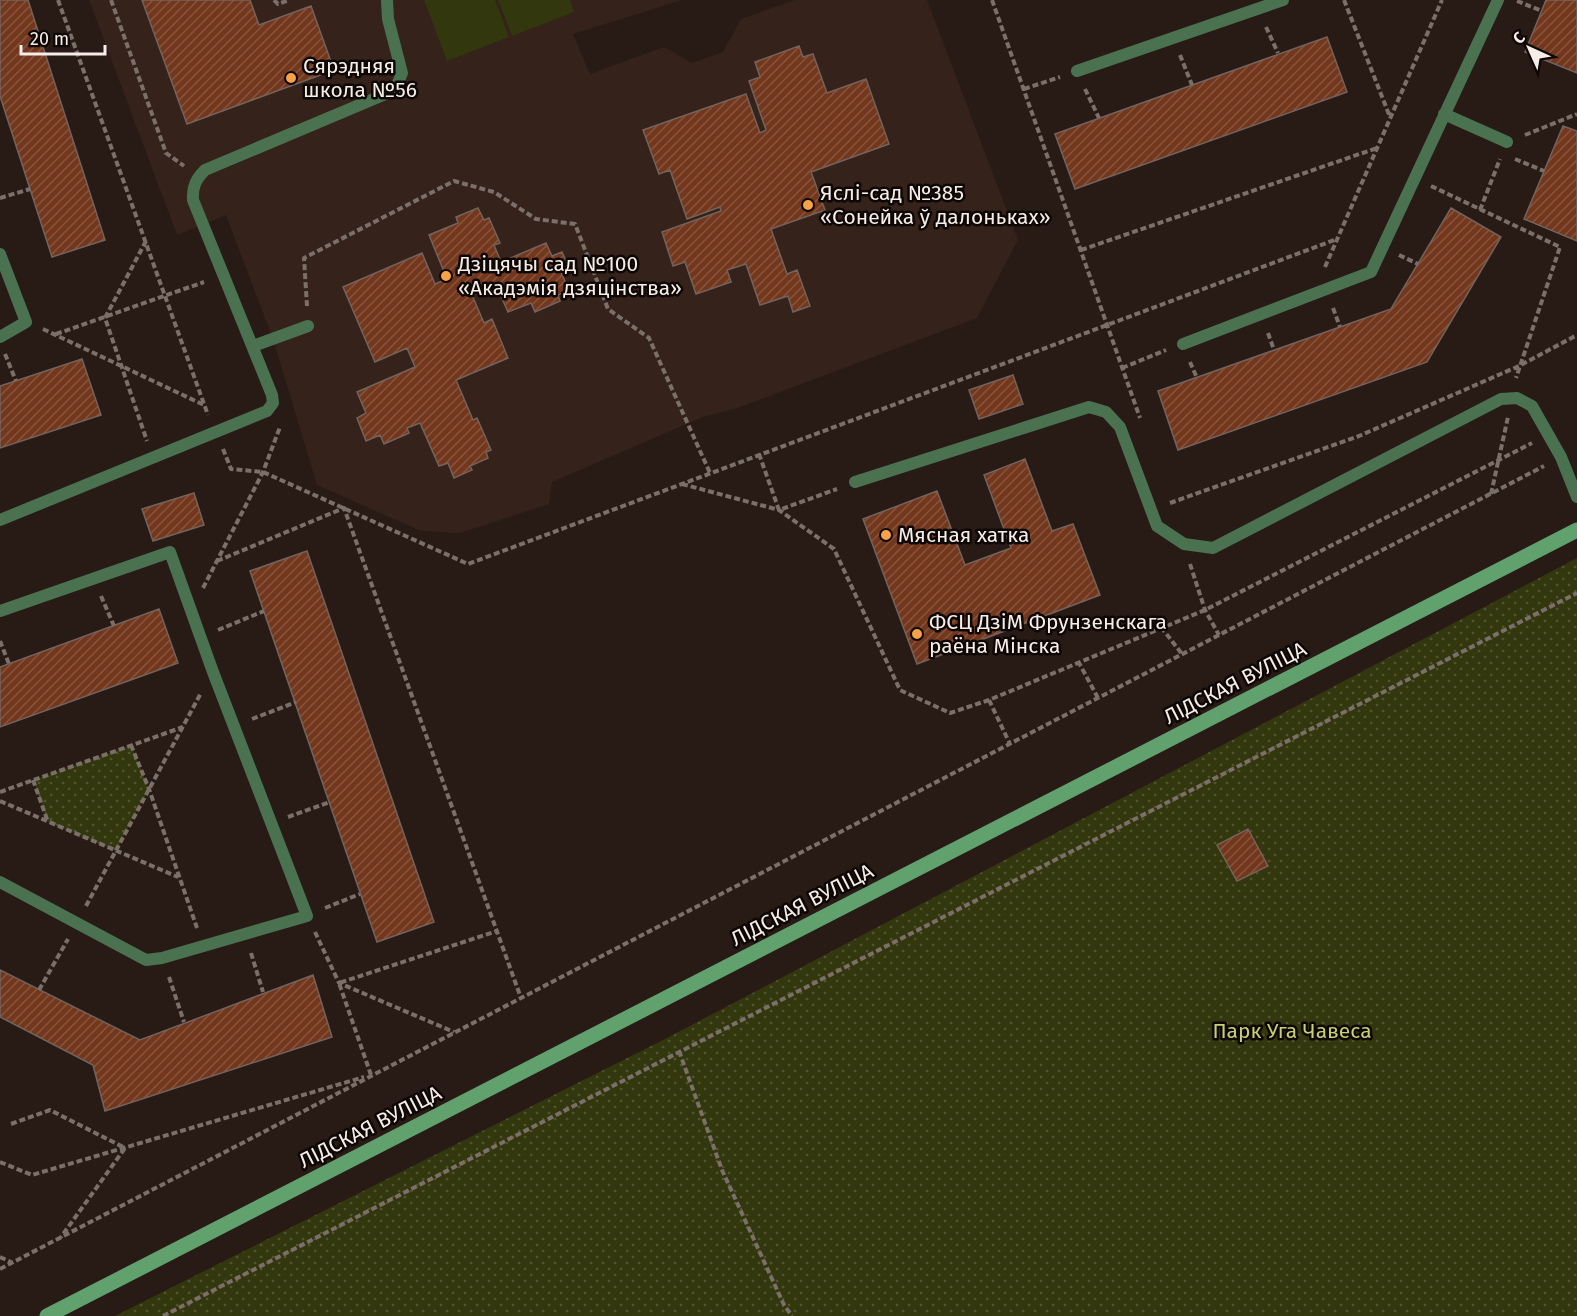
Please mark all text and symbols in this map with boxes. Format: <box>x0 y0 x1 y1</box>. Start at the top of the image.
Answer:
scale bar <box>21 18 105 56</box>
north arrow <box>1499 18 1559 78</box>
text: С <box>1509 27 1529 48</box>
text: 20 m <box>30 28 69 50</box>
place label: Сярэдняя школа №56 <box>303 53 417 103</box>
marker: Сярэдняя школа №56 <box>284 71 298 85</box>
place label: Яслі-сад №385 «Сонейка ў далоньках» <box>820 180 1051 230</box>
marker: Яслі-сад №385 «Сонейка ў далоньках» <box>801 198 815 212</box>
place label: Дзіцячы сад №100 «Акадэмія дзяцінства» <box>457 251 682 301</box>
marker: Дзіцячы сад №100 «Акадэмія дзяцінства» <box>439 269 453 283</box>
place label: Мясная хатка <box>898 522 1029 548</box>
marker: Мясная хатка <box>879 528 893 542</box>
place label: ФСЦ ДзіМ Фрунзенскага раёна Мінска <box>929 609 1167 659</box>
marker: ФСЦ ДзіМ Фрунзенскага раёна Мінска <box>910 627 924 641</box>
street label: ЛІДСКАЯ ВУЛІЦА <box>1159 636 1311 730</box>
street label: ЛІДСКАЯ ВУЛІЦА <box>726 858 878 952</box>
park label: Парк Уга Чавеса <box>1212 1018 1372 1044</box>
street label: ЛІДСКАЯ ВУЛІЦА <box>294 1080 446 1174</box>

